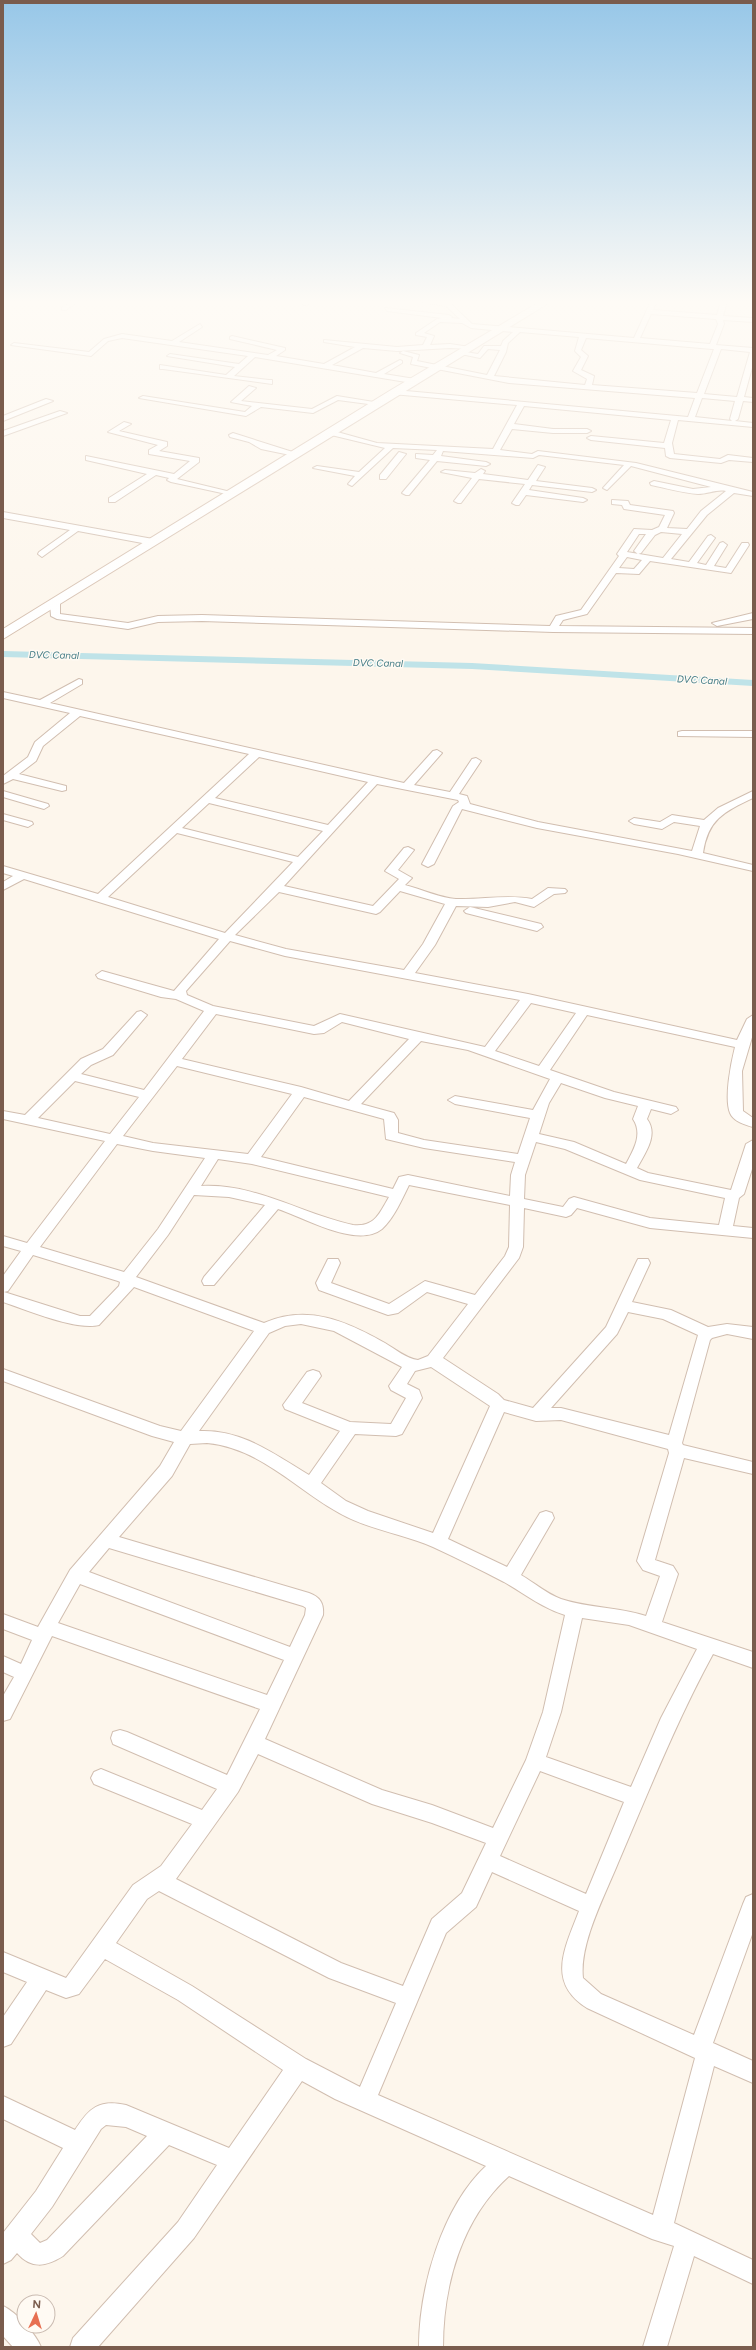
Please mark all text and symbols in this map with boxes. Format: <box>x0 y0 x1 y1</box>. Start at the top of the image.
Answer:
water label: DVC Canal <box>29 648 80 662</box>
water label: DVC Canal <box>353 656 404 670</box>
water label: DVC Canal <box>677 672 728 688</box>
north arrow <box>16 2294 56 2334</box>
text: N <box>32 2298 41 2311</box>

